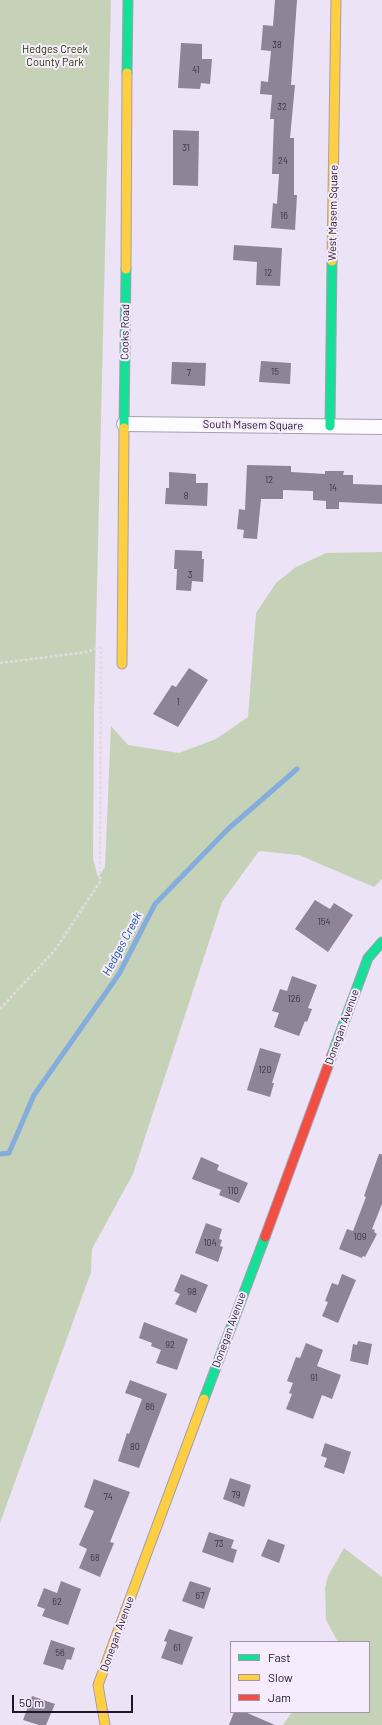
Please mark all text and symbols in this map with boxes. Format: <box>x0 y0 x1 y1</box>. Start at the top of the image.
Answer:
house number: 38 <box>272 40 282 50</box>
park label: Hedges Creek County Park <box>22 42 88 68</box>
house number: 41 <box>192 65 200 75</box>
house number: 32 <box>277 102 287 112</box>
house number: 31 <box>182 143 190 153</box>
house number: 24 <box>278 156 288 166</box>
street label: West Masem Square <box>326 165 340 261</box>
house number: 16 <box>280 211 288 221</box>
house number: 12 <box>264 268 272 278</box>
street label: Cooks Road <box>118 304 132 360</box>
house number: 15 <box>271 367 279 377</box>
house number: 7 <box>187 368 191 378</box>
street label: South Masem Square <box>203 418 303 432</box>
house number: 12 <box>265 475 273 485</box>
house number: 14 <box>329 483 337 493</box>
house number: 8 <box>184 491 188 501</box>
house number: 3 <box>188 570 192 580</box>
house number: 1 <box>176 697 180 707</box>
water label: Hedges Creek <box>99 910 145 978</box>
house number: 154 <box>318 917 330 927</box>
street label: Donegan Avenue <box>322 988 362 1066</box>
house number: 126 <box>288 994 300 1004</box>
house number: 120 <box>258 1065 272 1075</box>
house number: 110 <box>227 1186 239 1196</box>
house number: 109 <box>354 1232 366 1242</box>
house number: 104 <box>203 1238 217 1248</box>
house number: 98 <box>187 1287 197 1297</box>
street label: Donegan Avenue <box>209 1291 249 1369</box>
house number: 92 <box>165 1340 175 1350</box>
house number: 91 <box>310 1373 318 1383</box>
house number: 86 <box>145 1402 155 1412</box>
house number: 80 <box>130 1442 140 1452</box>
house number: 79 <box>232 1490 240 1500</box>
house number: 74 <box>103 1492 113 1502</box>
house number: 73 <box>215 1539 223 1549</box>
house number: 68 <box>90 1553 100 1563</box>
house number: 67 <box>196 1591 204 1601</box>
street label: Donegan Avenue <box>97 1595 137 1673</box>
house number: 62 <box>52 1597 62 1607</box>
legend <box>230 1641 370 1713</box>
house number: 61 <box>173 1643 181 1653</box>
house number: 56 <box>55 1648 65 1658</box>
text: Fast <box>268 1650 291 1664</box>
text: Slow <box>268 1670 293 1684</box>
scale bar <box>14 1687 135 1713</box>
text: Jam <box>268 1690 291 1704</box>
text: 50 m <box>19 1695 44 1709</box>

